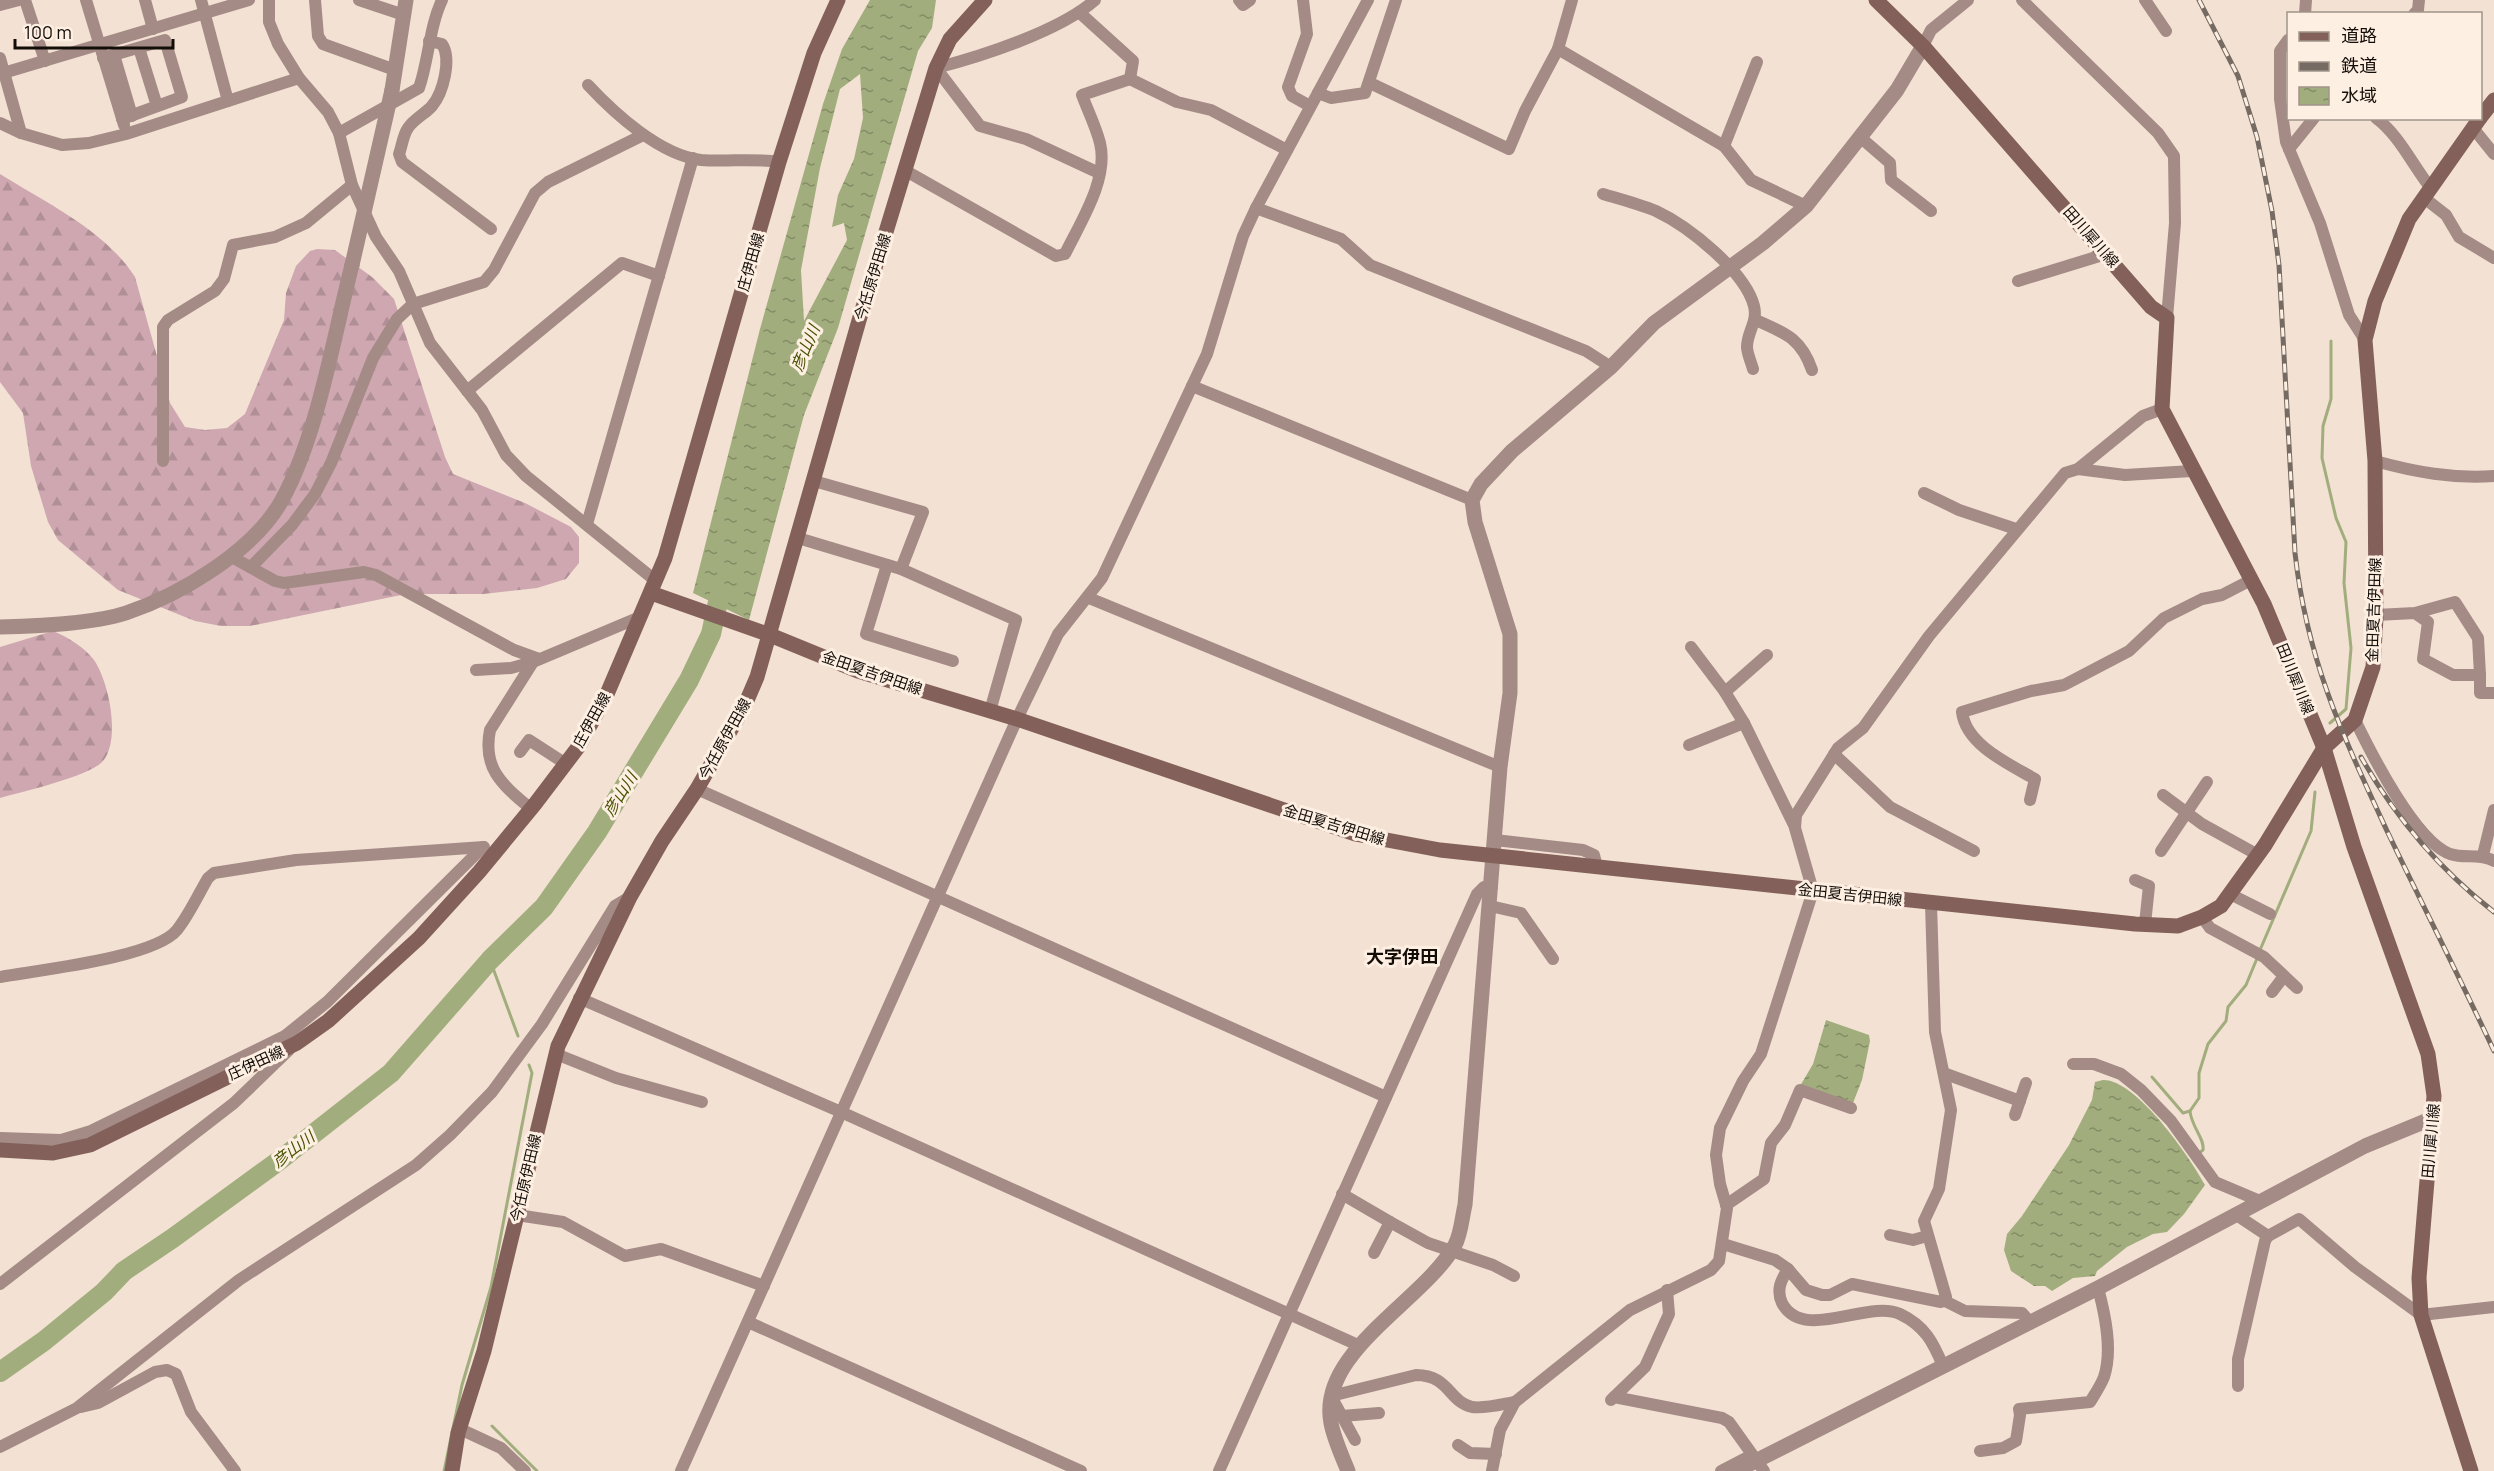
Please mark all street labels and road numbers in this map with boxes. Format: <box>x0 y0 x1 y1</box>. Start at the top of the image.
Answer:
street label: 田川犀川線 <box>2059 201 2124 272</box>
street label: 庄伊田線 <box>732 230 769 294</box>
street label: 今任原伊田線 <box>849 231 896 323</box>
street label: 金田夏吉伊田線 <box>2361 557 2386 663</box>
street label: 田川犀川線 <box>2272 640 2319 718</box>
street label: 金田夏吉伊田線 <box>819 646 925 700</box>
street label: 庄伊田線 <box>568 688 615 751</box>
street label: 今任原伊田線 <box>694 694 756 783</box>
street label: 金田夏吉伊田線 <box>1281 799 1387 850</box>
street label: 金田夏吉伊田線 <box>1797 879 1903 910</box>
street label: 庄伊田線 <box>224 1040 287 1085</box>
street label: 田川犀川線 <box>2417 1103 2444 1179</box>
street label: 今任原伊田線 <box>505 1132 546 1224</box>

